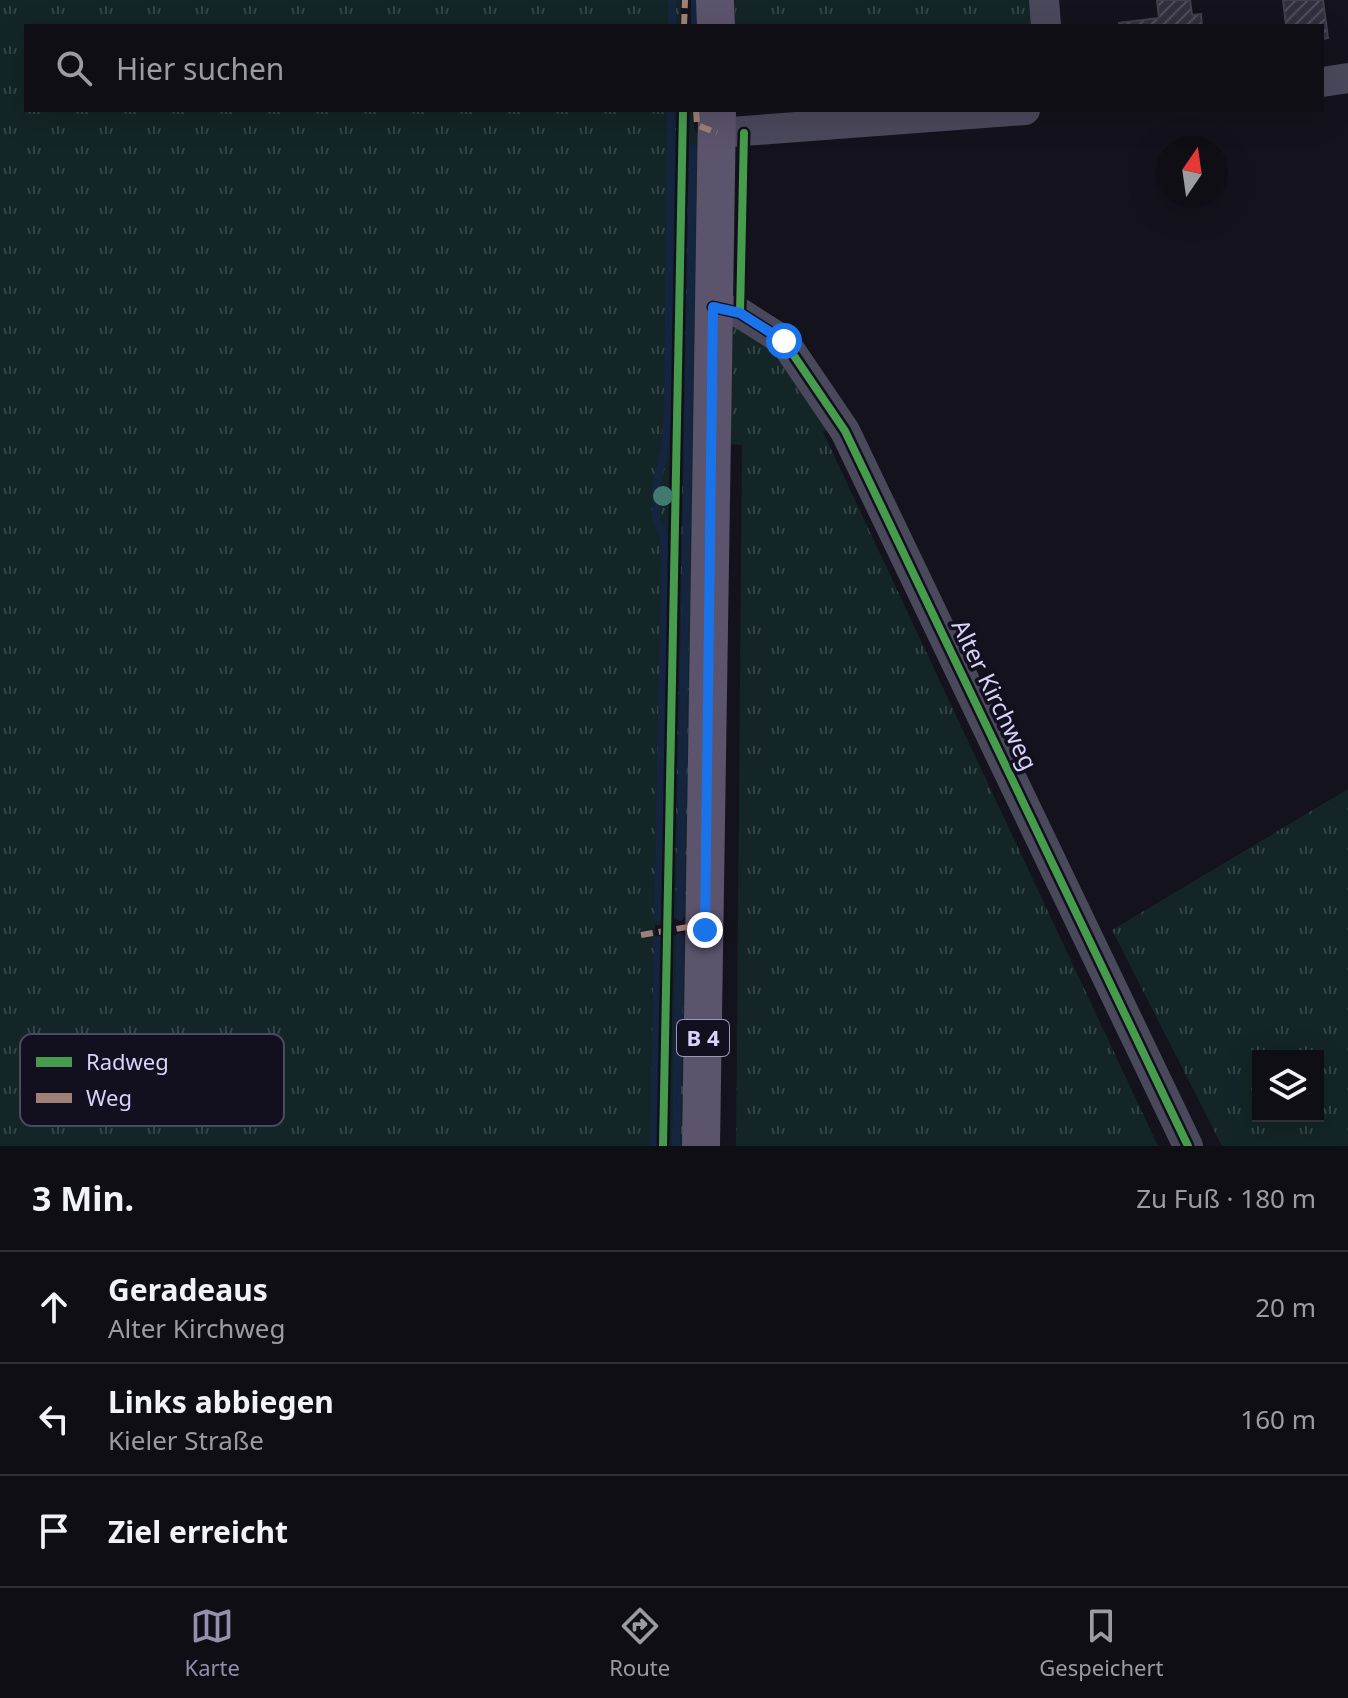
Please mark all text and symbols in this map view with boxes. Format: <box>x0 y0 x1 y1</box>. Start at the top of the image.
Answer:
search box <box>24 24 1324 112</box>
icon: search <box>52 46 96 90</box>
text: Hier suchen <box>116 48 284 89</box>
north arrow <box>1156 136 1228 208</box>
route start <box>766 323 802 359</box>
street label: Alter Kirchweg <box>945 613 1046 775</box>
route end <box>687 912 723 948</box>
road number: B 4 <box>677 1020 729 1056</box>
legend <box>20 1034 284 1126</box>
text: Radweg <box>86 1046 169 1076</box>
map controls <box>1252 1050 1324 1122</box>
button: layers <box>1252 1050 1324 1122</box>
text: Weg <box>86 1082 132 1112</box>
text: 3 Min. <box>32 1175 134 1221</box>
text: Zu Fuß · 180 m <box>1136 1180 1316 1216</box>
text: Geradeaus <box>108 1269 268 1310</box>
icon: ahead <box>32 1285 76 1329</box>
text: 20 m <box>1255 1289 1316 1325</box>
text: Alter Kirchweg <box>108 1310 286 1346</box>
text: Links abbiegen <box>108 1381 334 1422</box>
icon: left <box>32 1397 76 1441</box>
text: 160 m <box>1240 1401 1316 1437</box>
text: Kieler Straße <box>108 1422 264 1458</box>
icon: arrive <box>32 1509 76 1553</box>
text: Ziel erreicht <box>108 1511 288 1552</box>
tab: Karte <box>185 1604 240 1682</box>
tab: Route <box>609 1604 670 1682</box>
tab: Gespeichert <box>1039 1604 1163 1682</box>

